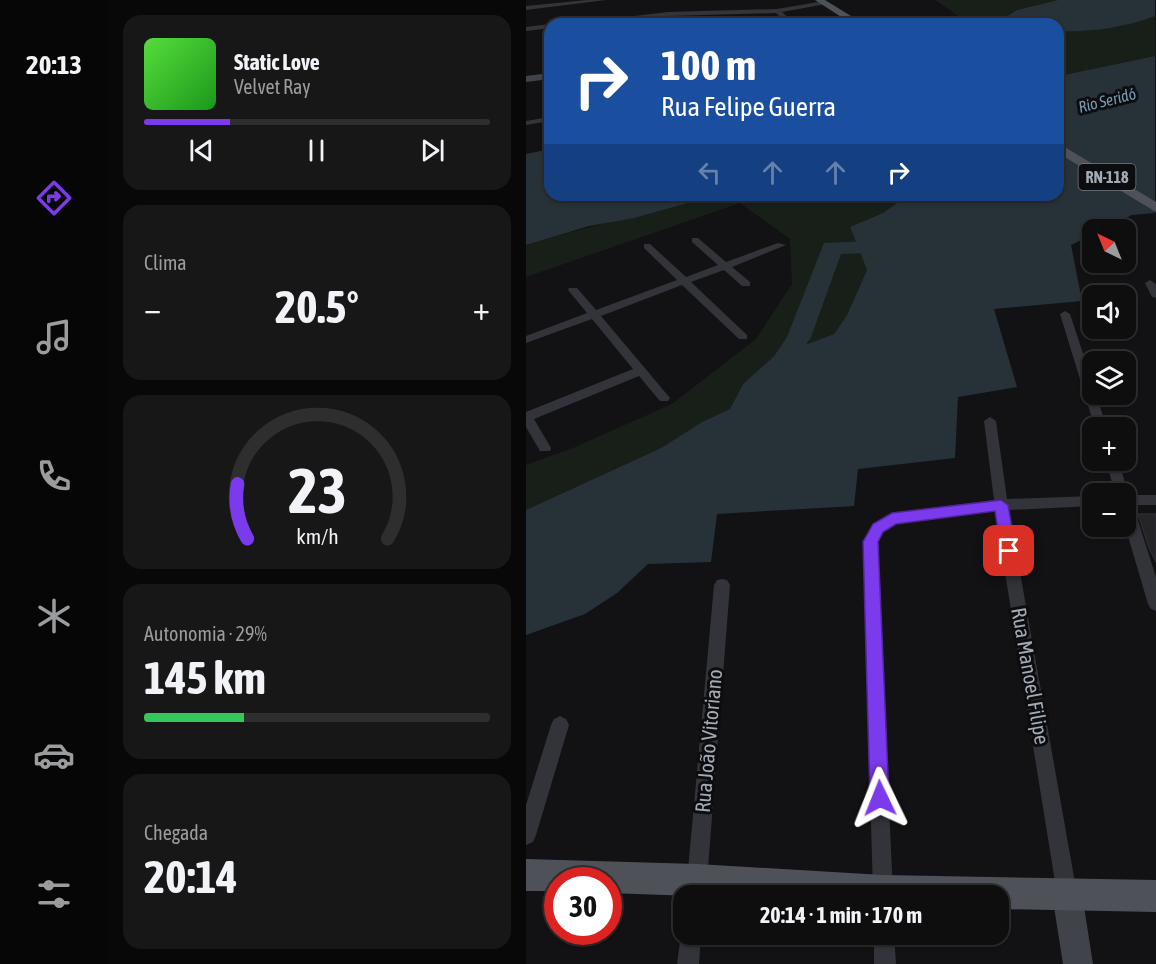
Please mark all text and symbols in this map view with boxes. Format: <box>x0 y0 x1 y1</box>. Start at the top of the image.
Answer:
text: 100 m <box>661 41 756 89</box>
icon: right <box>562 42 640 120</box>
text: 20:13 <box>26 49 82 80</box>
text: Static Love <box>234 49 320 75</box>
text: Velvet Ray <box>234 75 311 98</box>
water label: Rio Seridó <box>1076 84 1138 116</box>
text: Rua Felipe Guerra <box>661 91 836 122</box>
icon: previous <box>185 134 218 167</box>
icon: pause <box>300 134 333 167</box>
icon: next <box>416 134 449 167</box>
icon: left <box>693 156 726 189</box>
icon: ahead <box>756 156 789 189</box>
icon: ahead <box>819 156 852 189</box>
icon: right <box>882 156 915 189</box>
road number: RN-118 <box>1078 164 1136 190</box>
icon: directions <box>33 177 75 219</box>
north arrow <box>1082 219 1136 273</box>
map controls <box>1082 219 1136 537</box>
text: Clima <box>144 251 187 274</box>
text: 20.5° <box>275 281 359 333</box>
button: sound <box>1082 285 1136 339</box>
text: − <box>144 289 161 327</box>
text: + <box>473 289 490 327</box>
icon: music <box>33 316 75 358</box>
button: layers <box>1082 351 1136 405</box>
button: + <box>1082 417 1136 471</box>
icon: phone <box>33 455 75 497</box>
text: 23 <box>288 455 346 526</box>
button: − <box>1082 483 1136 537</box>
text: km/h <box>296 524 338 549</box>
pin <box>983 525 1034 576</box>
icon: arrive <box>992 534 1025 567</box>
icon: climate <box>33 595 75 637</box>
street label: Rua Manoel Filipe <box>1007 606 1055 746</box>
text: Autonomia · 29% <box>144 622 267 645</box>
text: 145 km <box>144 652 266 704</box>
street label: Rua João Vitoriano <box>690 668 726 814</box>
icon: car <box>33 734 75 776</box>
position arrow <box>848 766 912 830</box>
text: Chegada <box>144 821 208 844</box>
text: 20:14 <box>144 851 238 903</box>
speed limit sign: 30 <box>544 867 622 945</box>
icon: filters <box>33 873 75 915</box>
text: 20:14 · 1 min · 170 m <box>760 902 922 928</box>

